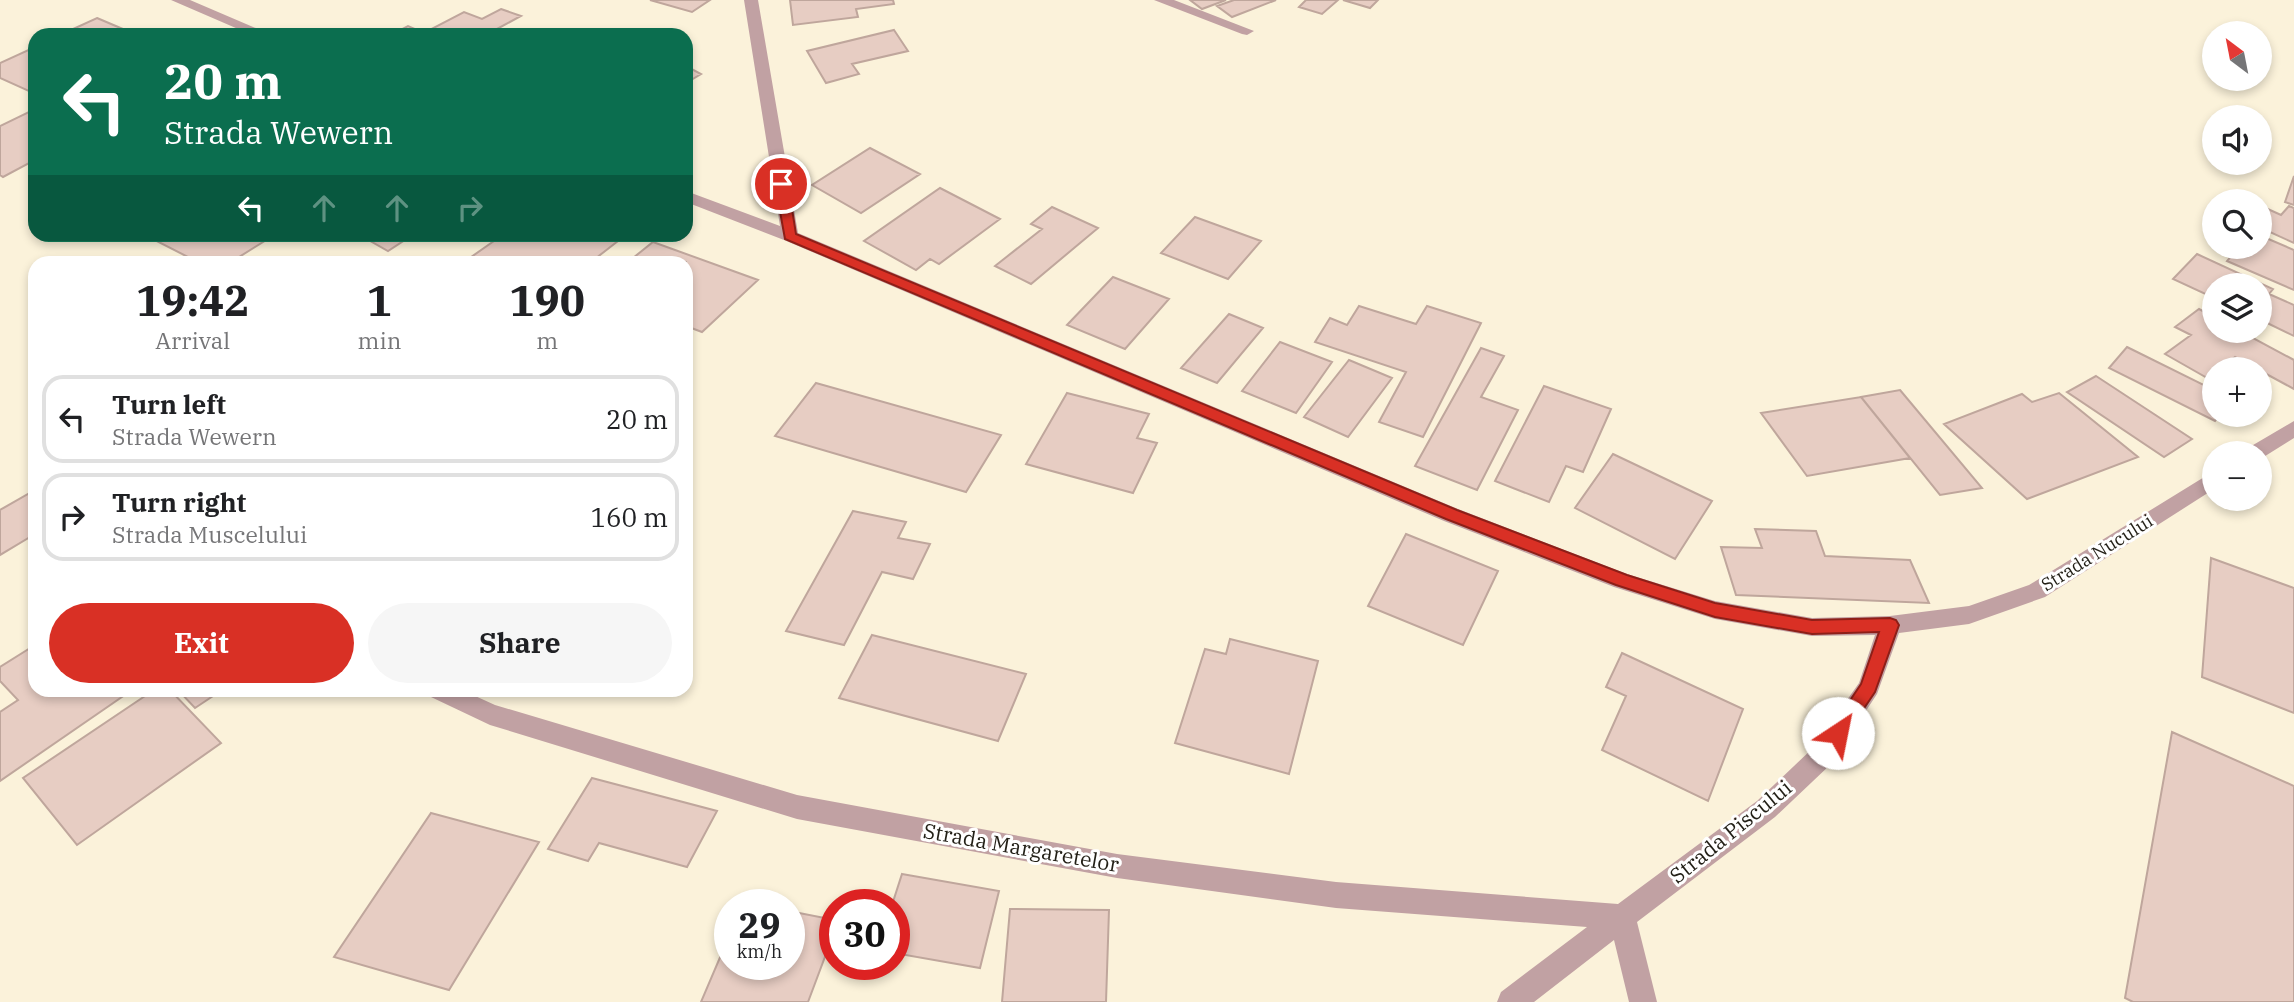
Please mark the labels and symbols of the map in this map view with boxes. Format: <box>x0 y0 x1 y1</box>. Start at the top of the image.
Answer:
north arrow <box>2202 21 2272 91</box>
pin <box>751 154 811 214</box>
street label: Strada Nucului <box>2037 509 2157 596</box>
position arrow <box>1801 696 1875 770</box>
street label: Strada Piscului <box>1664 773 1797 889</box>
street label: Strada Margaretelor <box>921 816 1122 878</box>
speed limit sign: 30 <box>819 889 910 980</box>

